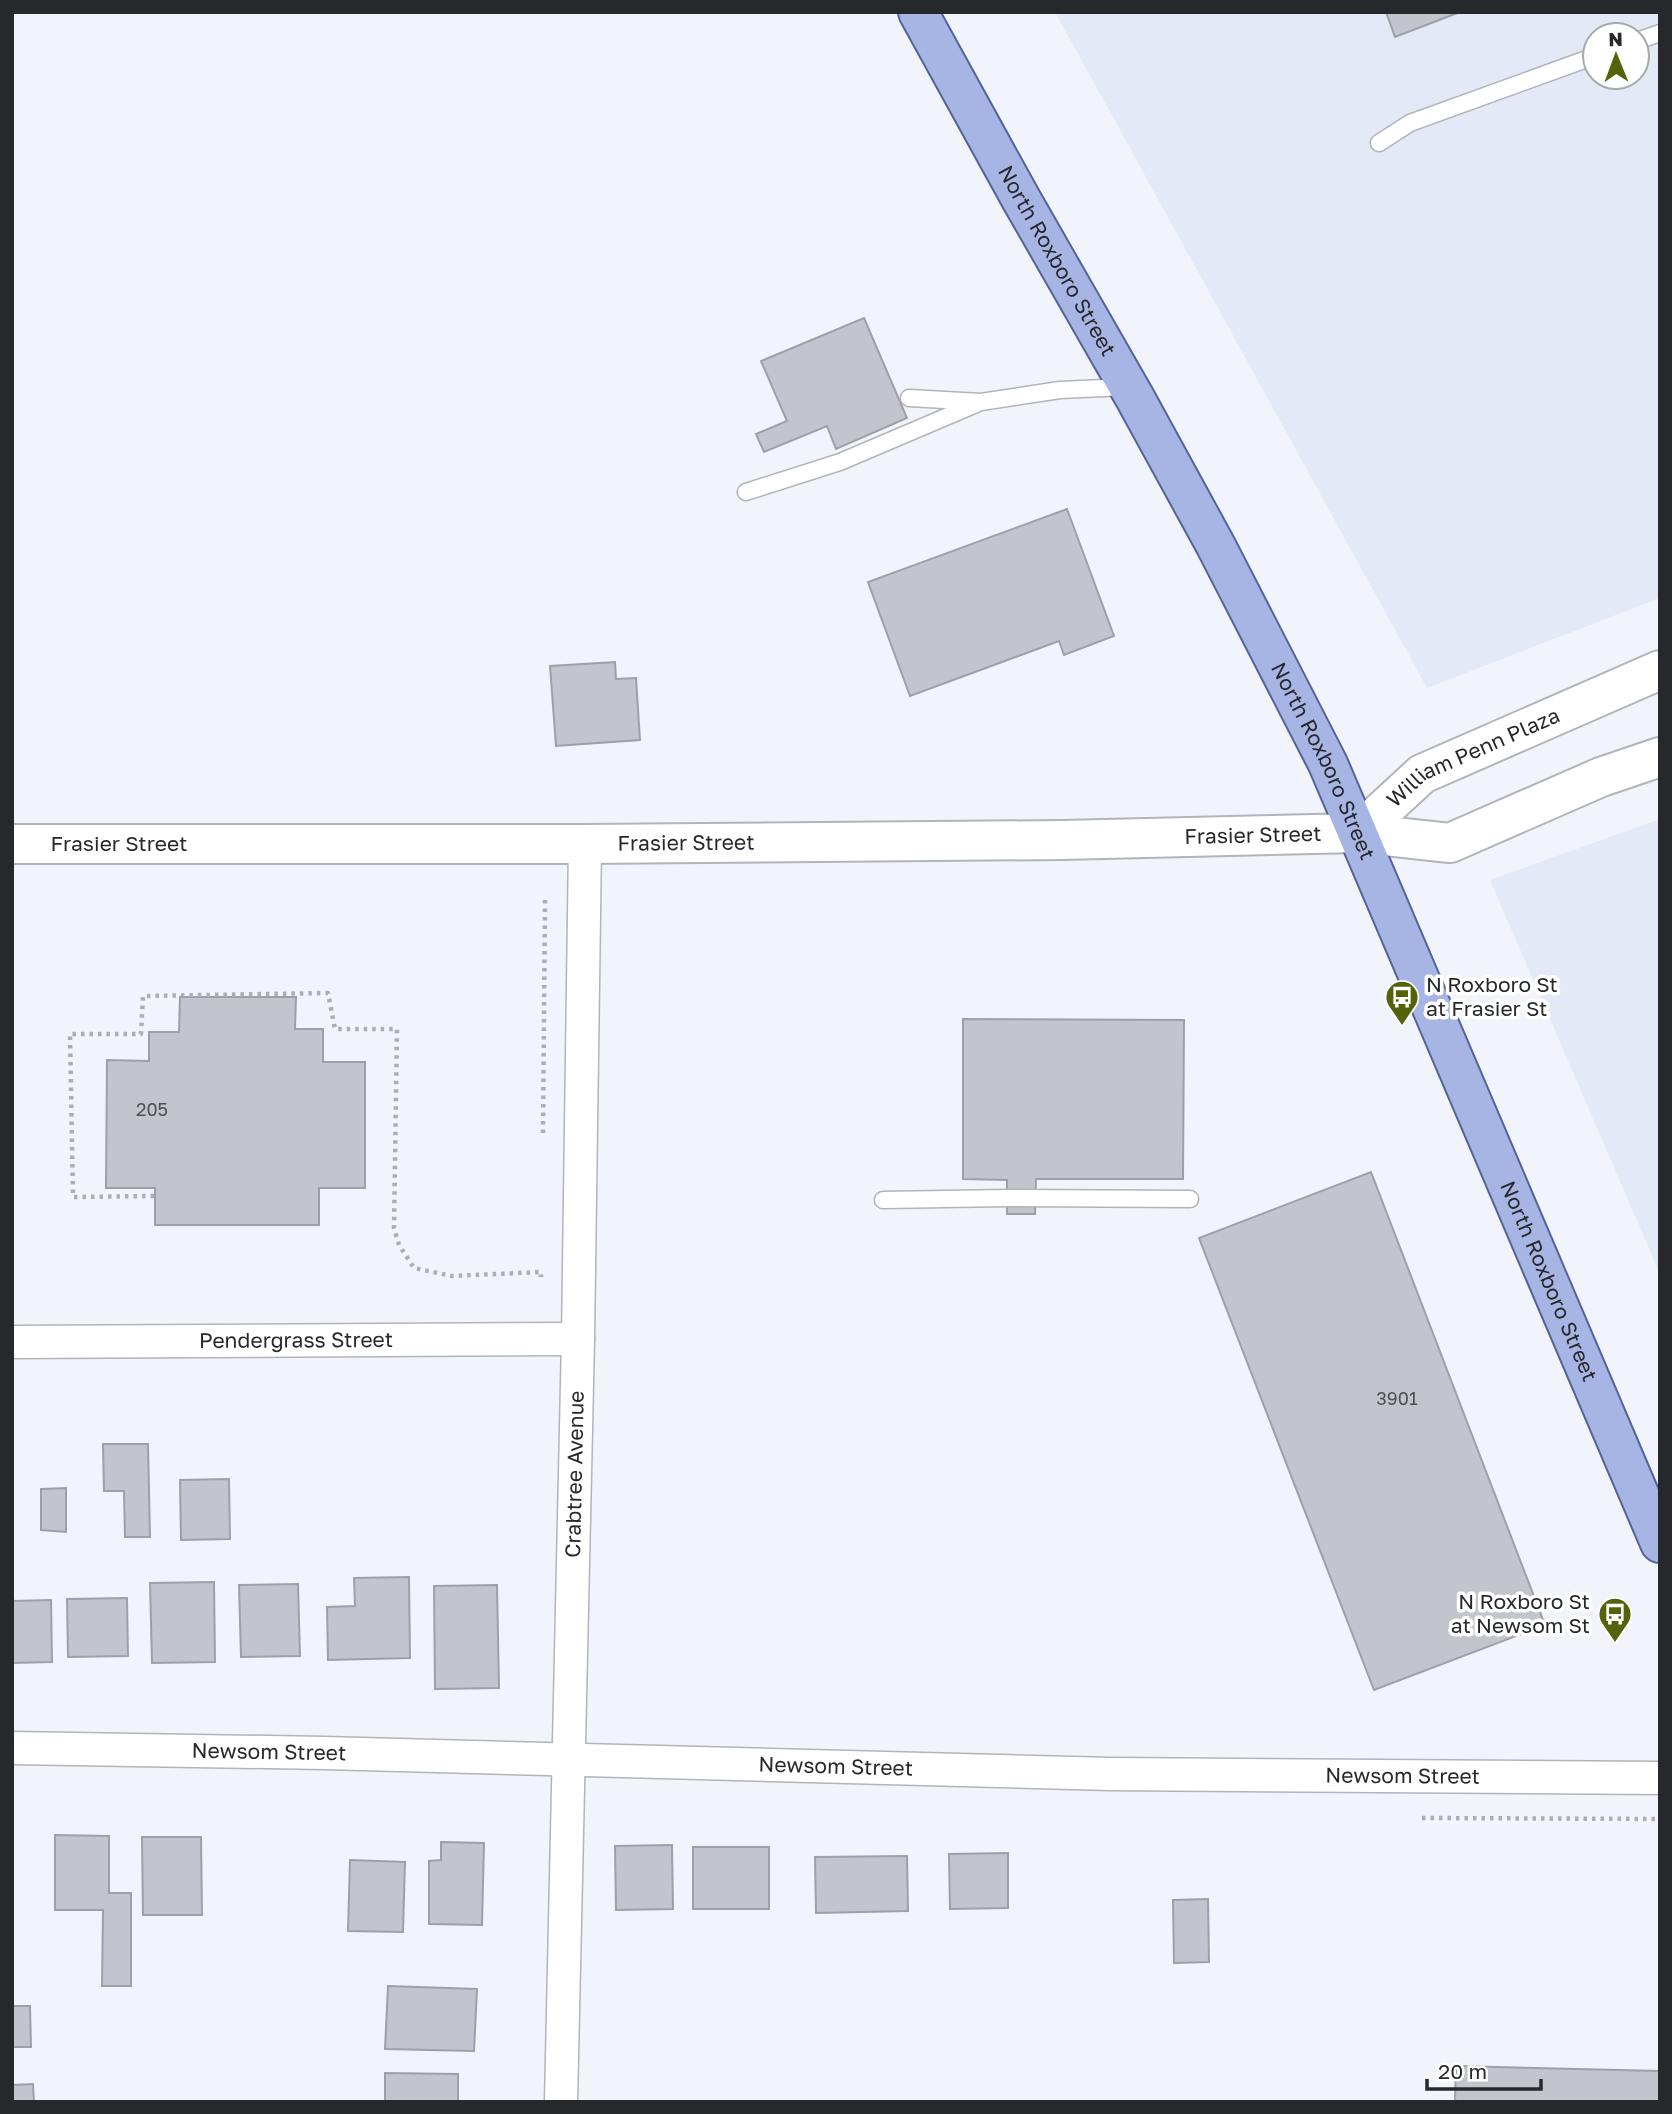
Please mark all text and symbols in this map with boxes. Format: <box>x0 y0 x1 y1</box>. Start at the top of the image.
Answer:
north arrow <box>1581 21 1651 91</box>
text: N <box>1608 27 1623 50</box>
street label: North Roxboro Street <box>993 161 1122 360</box>
street label: North Roxboro Street <box>1266 658 1381 863</box>
street label: William Penn Plaza <box>1381 701 1563 812</box>
street label: Frasier Street <box>1184 820 1322 849</box>
street label: Frasier Street <box>617 829 755 856</box>
street label: Frasier Street <box>51 830 187 856</box>
place label: N Roxboro St at Frasier St <box>1426 971 1558 1021</box>
bus stop icon: N Roxboro St at Frasier St <box>1383 978 1421 1027</box>
house number: 205 <box>136 1098 168 1120</box>
street label: North Roxboro Street <box>1495 1177 1604 1385</box>
street label: Pendergrass Street <box>199 1326 393 1353</box>
house number: 3901 <box>1376 1387 1418 1409</box>
street label: Crabtree Avenue <box>559 1390 589 1558</box>
place label: N Roxboro St at Newsom St <box>1451 1588 1590 1638</box>
bus stop icon: N Roxboro St at Newsom St <box>1596 1595 1634 1644</box>
street label: Newsom Street <box>191 1737 347 1766</box>
street label: Newsom Street <box>758 1751 914 1781</box>
street label: Newsom Street <box>1325 1762 1480 1789</box>
scale bar <box>1427 2048 1541 2092</box>
text: 20 m <box>1438 2058 1487 2084</box>

